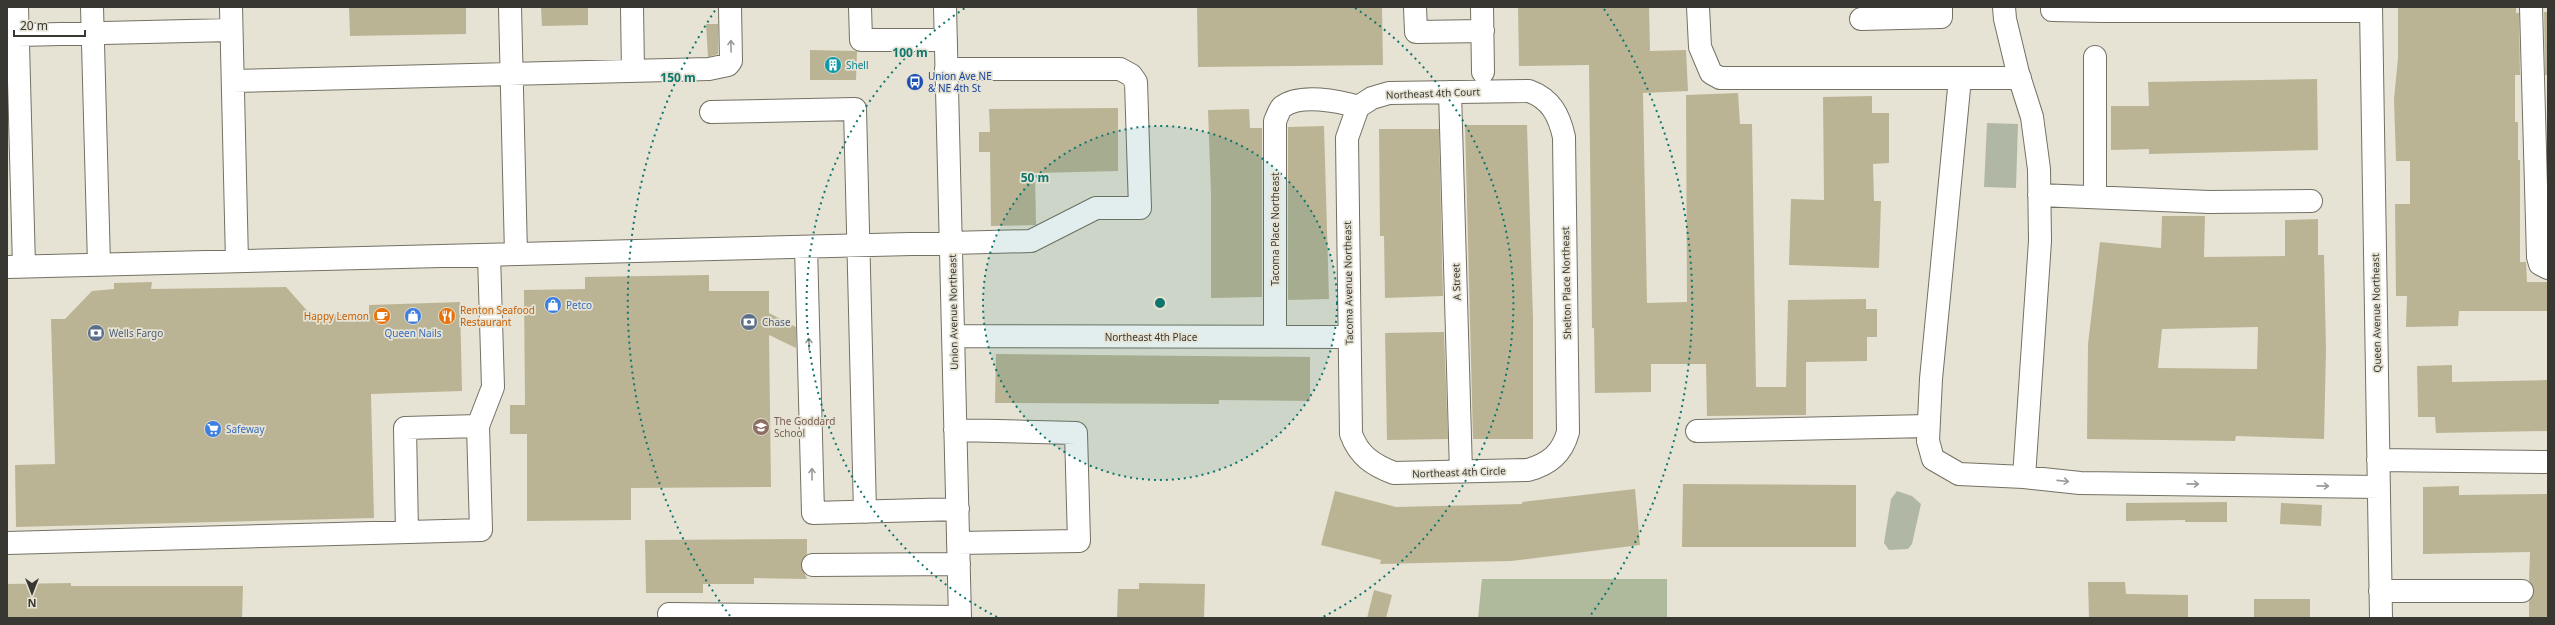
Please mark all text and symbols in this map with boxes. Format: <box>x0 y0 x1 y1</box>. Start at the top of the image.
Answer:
scale bar <box>14 12 85 38</box>
text: 20 m <box>20 17 48 34</box>
one-way arrow <box>727 40 735 53</box>
text: 100 m <box>892 44 928 61</box>
building icon: Shell <box>823 55 843 75</box>
place label: Shell <box>846 58 868 72</box>
text: 150 m <box>660 69 696 86</box>
place label: Union Ave NE & NE 4th St <box>928 69 992 95</box>
bus stop icon: Union Ave NE & NE 4th St <box>905 72 925 92</box>
street label: Northeast 4th Court <box>1386 84 1481 102</box>
text: 50 m <box>1021 169 1049 186</box>
street label: Tacoma Place Northeast <box>1268 172 1282 286</box>
street label: Tacoma Avenue Northeast <box>1340 221 1356 345</box>
street label: Shelton Place Northeast <box>1558 226 1574 340</box>
street label: Queen Avenue Northeast <box>2368 253 2384 373</box>
street label: Union Avenue Northeast <box>945 254 961 370</box>
street label: A Street <box>1448 263 1464 301</box>
shop icon: Petco <box>543 295 563 315</box>
centre of rings <box>1153 296 1167 310</box>
place label: Petco <box>566 298 592 312</box>
place label: Renton Seafood Restaurant <box>460 303 535 329</box>
cafe icon: Happy Lemon <box>372 306 392 326</box>
shop icon: Queen Nails <box>403 306 423 326</box>
restaurant icon: Renton Seafood Restaurant <box>437 306 457 326</box>
place label: Happy Lemon <box>304 309 369 323</box>
bank icon: Chase <box>739 312 759 332</box>
place label: Chase <box>762 315 791 329</box>
bank icon: Wells Fargo <box>86 323 106 343</box>
place label: Wells Fargo <box>109 326 163 340</box>
place label: Queen Nails <box>384 326 442 340</box>
street label: Northeast 4th Place <box>1105 330 1198 344</box>
one-way arrow <box>805 338 813 351</box>
place label: The Goddard School <box>774 414 835 440</box>
school or university icon: The Goddard School <box>751 417 771 437</box>
supermarket icon: Safeway <box>203 419 223 439</box>
place label: Safeway <box>226 422 265 436</box>
street label: Northeast 4th Circle <box>1412 463 1506 481</box>
one-way arrow <box>809 468 816 481</box>
one-way arrow <box>2056 477 2069 485</box>
one-way arrow <box>2186 480 2199 488</box>
one-way arrow <box>2316 482 2329 490</box>
north arrow <box>12 573 52 613</box>
text: N <box>28 596 36 611</box>

